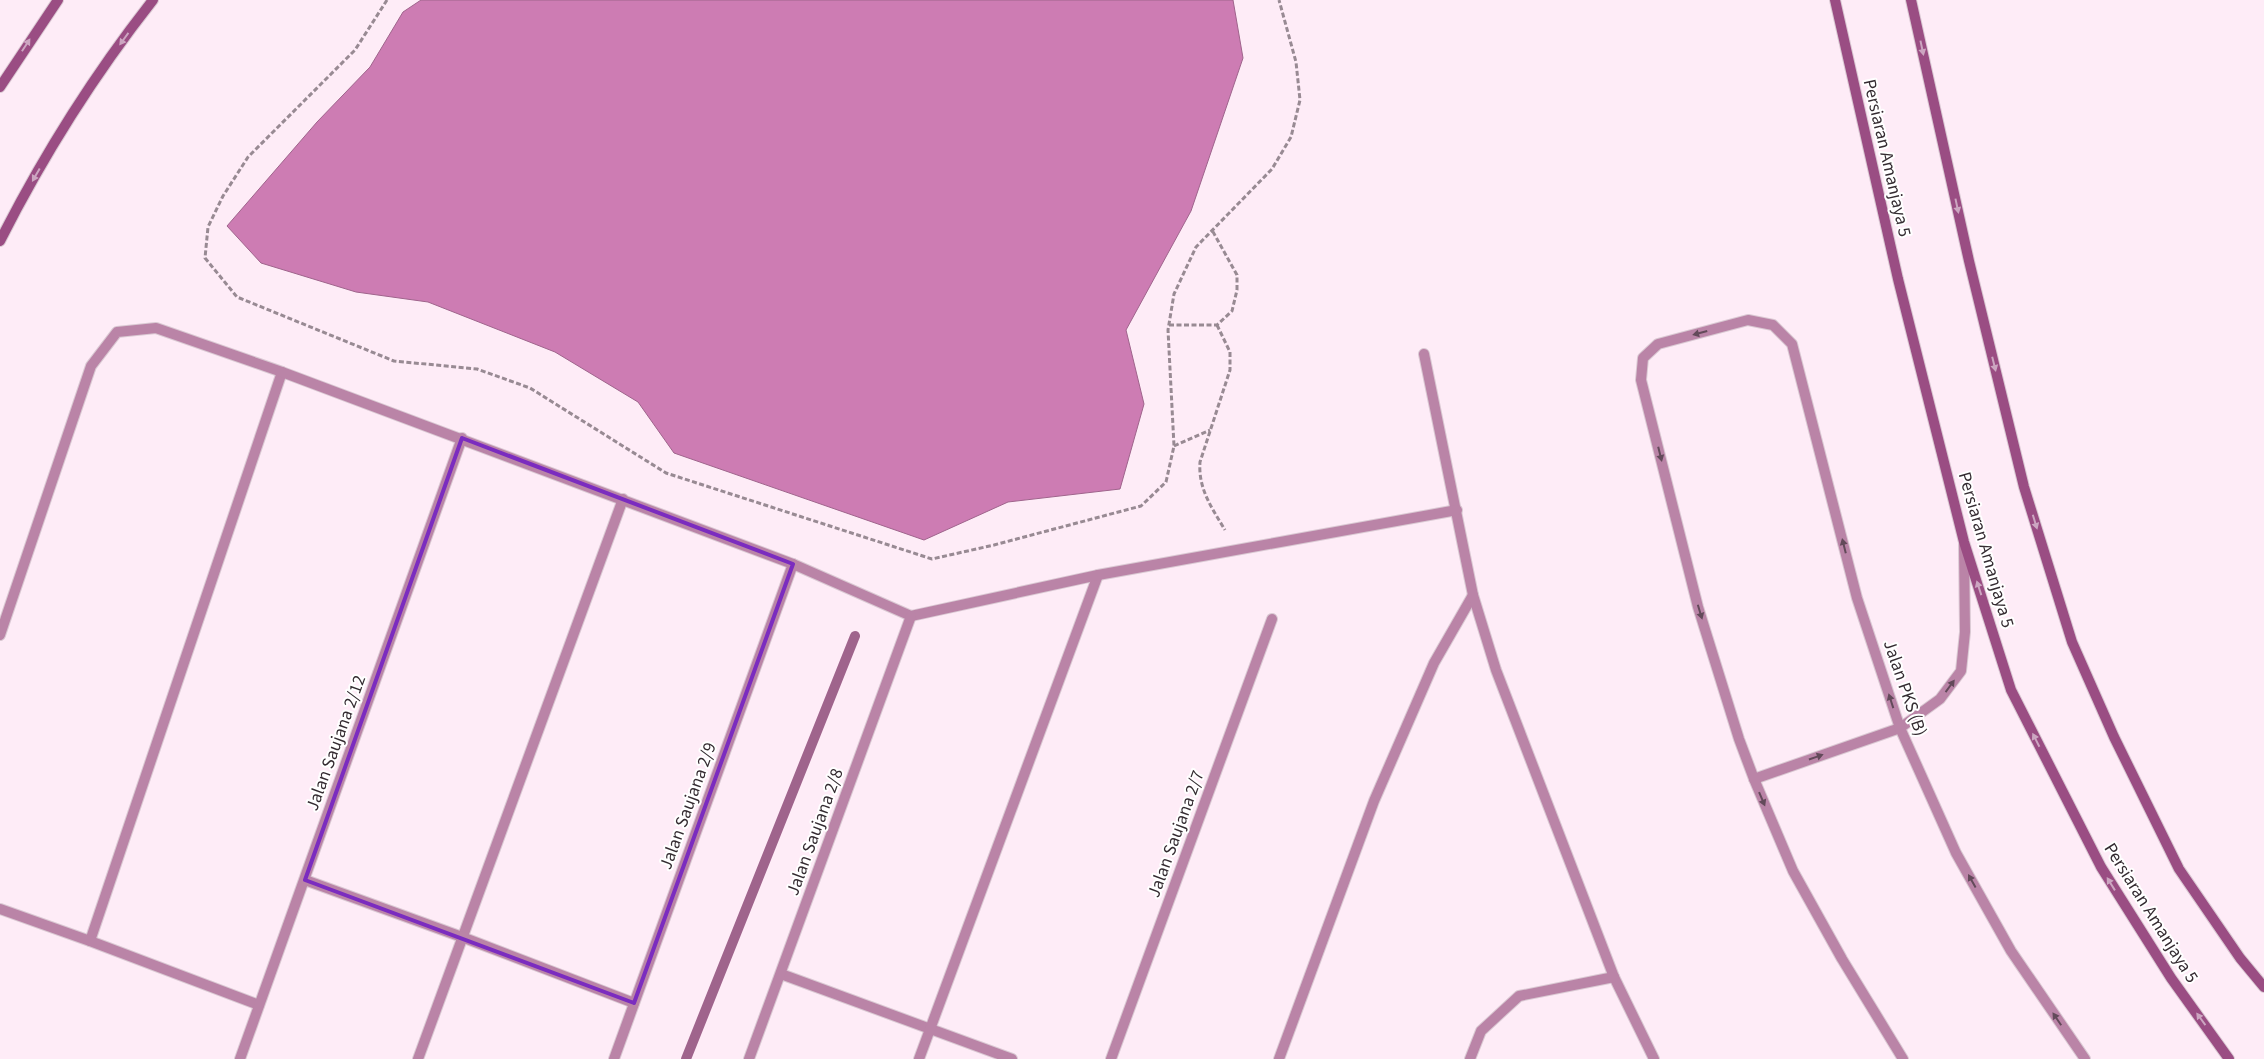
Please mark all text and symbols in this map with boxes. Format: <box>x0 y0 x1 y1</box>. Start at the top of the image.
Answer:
one-way arrow <box>119 32 129 46</box>
one-way arrow <box>21 39 31 52</box>
one-way arrow <box>1918 40 1926 55</box>
street label: Persiaran Amanjaya 5 <box>1857 77 1917 239</box>
one-way arrow <box>31 169 40 182</box>
one-way arrow <box>1953 199 1961 214</box>
one-way arrow <box>1693 329 1708 337</box>
one-way arrow <box>1990 357 1998 372</box>
one-way arrow <box>1656 447 1664 462</box>
street label: Persiaran Amanjaya 5 <box>1952 469 2020 631</box>
one-way arrow <box>2032 514 2039 529</box>
one-way arrow <box>1839 538 1847 553</box>
one-way arrow <box>1974 581 1982 596</box>
one-way arrow <box>1696 604 1704 619</box>
street label: Jalan PKS (B) <box>1877 637 1933 739</box>
street label: Jalan Saujana 2/12 <box>300 672 372 814</box>
one-way arrow <box>1945 679 1955 693</box>
one-way arrow <box>1887 693 1895 708</box>
one-way arrow <box>2032 733 2040 747</box>
street label: Jalan Saujana 2/9 <box>653 739 723 873</box>
one-way arrow <box>1809 753 1824 760</box>
street label: Jalan Saujana 2/8 <box>780 765 850 899</box>
street label: Jalan Saujana 2/7 <box>1141 767 1211 901</box>
one-way arrow <box>1759 792 1767 806</box>
street label: Persiaran Amanjaya 5 <box>2098 838 2204 988</box>
one-way arrow <box>1967 874 1976 887</box>
one-way arrow <box>2107 877 2116 890</box>
one-way arrow <box>2052 1012 2062 1026</box>
one-way arrow <box>2196 1013 2206 1026</box>

